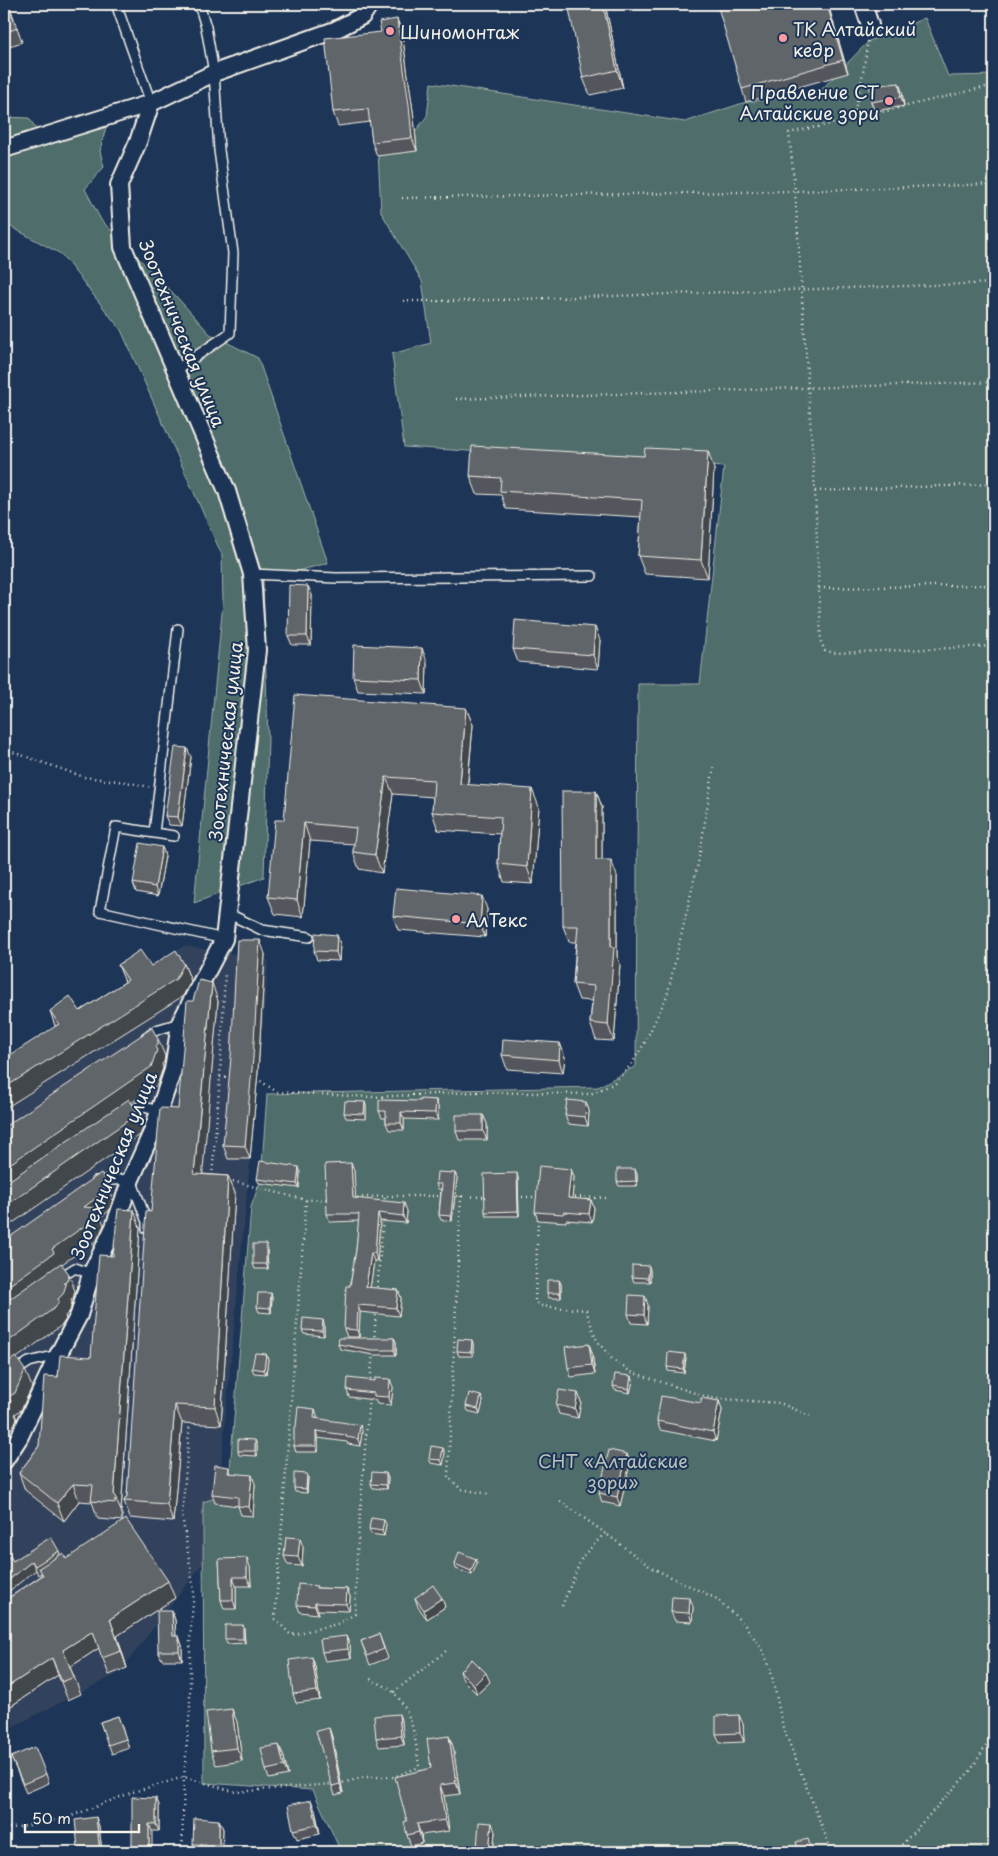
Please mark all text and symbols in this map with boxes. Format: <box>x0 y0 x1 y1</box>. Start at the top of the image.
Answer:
place label: ТК Алтайский кедр <box>793 15 916 63</box>
place label: Шиномонтаж <box>400 18 520 45</box>
marker: Шиномонтаж <box>384 25 396 37</box>
marker: ТК Алтайский кедр <box>777 32 789 44</box>
place label: Правление СТ Алтайские зори <box>740 78 880 126</box>
marker: Правление СТ Алтайские зори <box>883 95 895 107</box>
street label: Зоотехническая улица <box>133 234 233 432</box>
street label: Зоотехническая улица <box>201 639 249 843</box>
place label: АлТекс <box>466 906 527 933</box>
marker: АлТекс <box>450 913 462 925</box>
street label: Зоотехническая улица <box>63 1066 163 1264</box>
park label: СНТ «Алтайские зори» <box>538 1447 688 1495</box>
scale bar <box>25 1801 139 1833</box>
text: 50 m <box>32 1806 71 1829</box>

